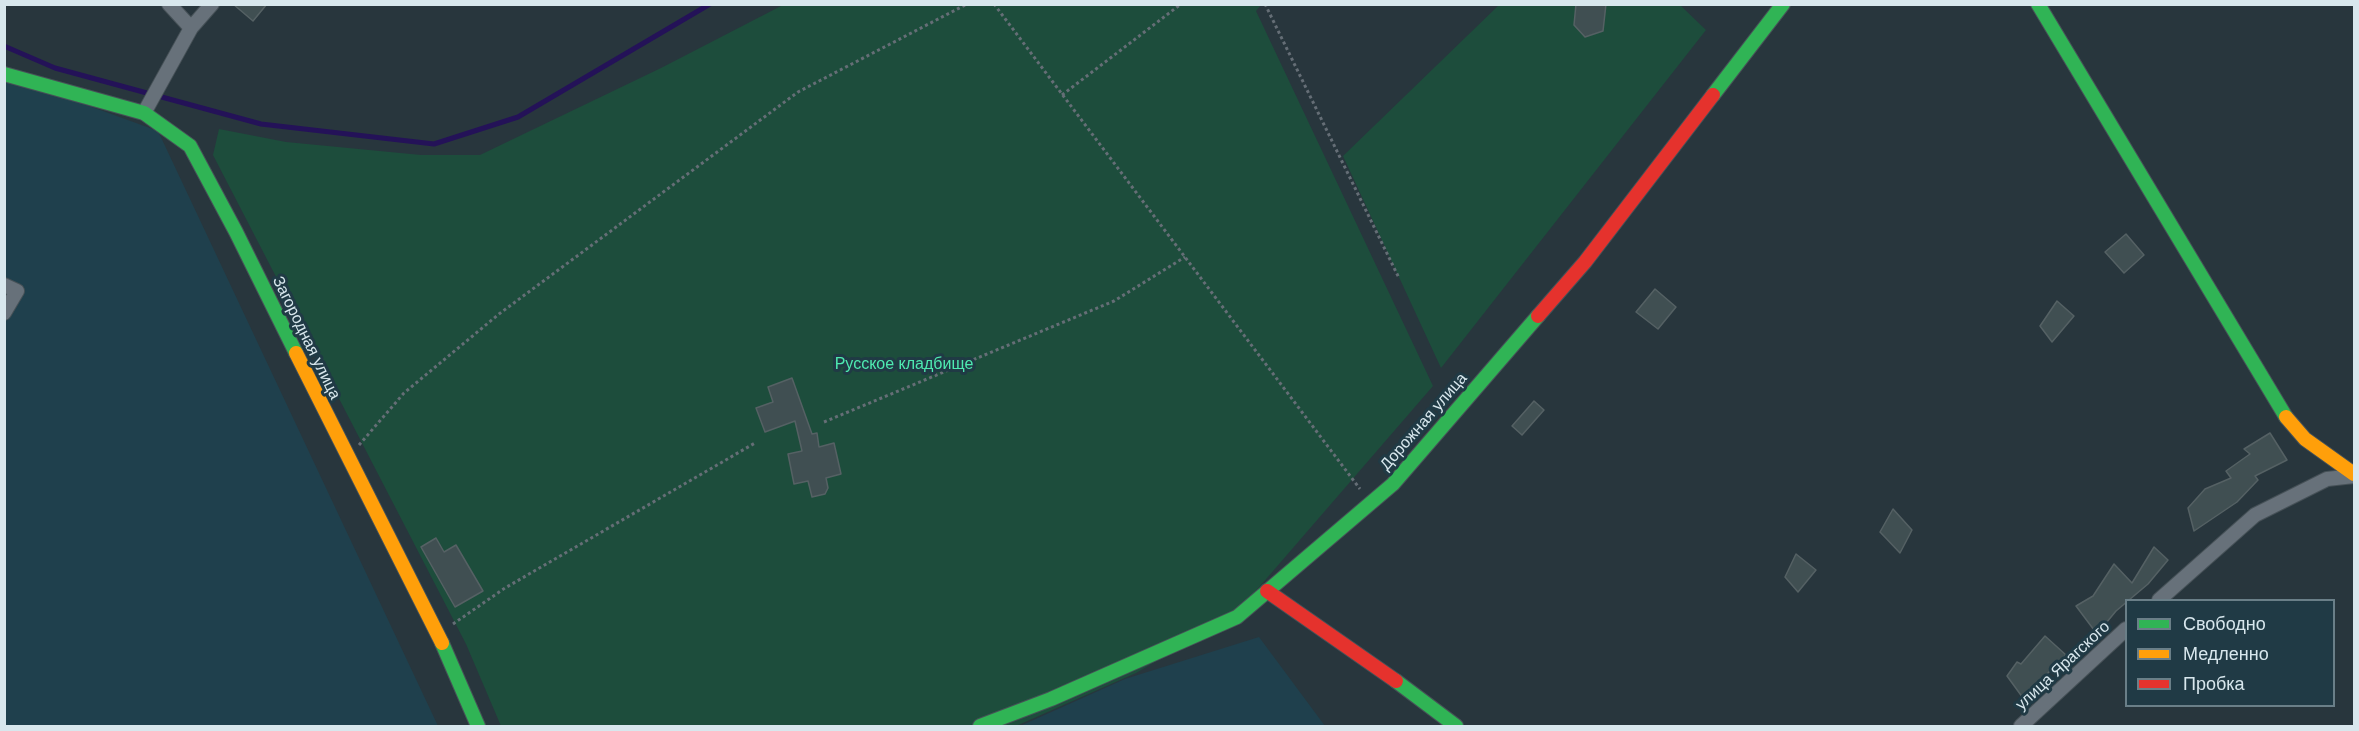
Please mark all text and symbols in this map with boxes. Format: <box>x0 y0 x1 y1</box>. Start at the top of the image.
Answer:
street label: Загородная улица <box>268 273 344 403</box>
park label: Русское кладбище <box>835 355 973 375</box>
street label: Дорожная улица <box>1376 369 1472 475</box>
legend <box>2125 599 2335 707</box>
text: Свободно <box>2183 614 2266 634</box>
street label: улица Ярагского <box>2012 617 2114 715</box>
text: Медленно <box>2183 644 2269 664</box>
text: Пробка <box>2183 674 2245 694</box>

